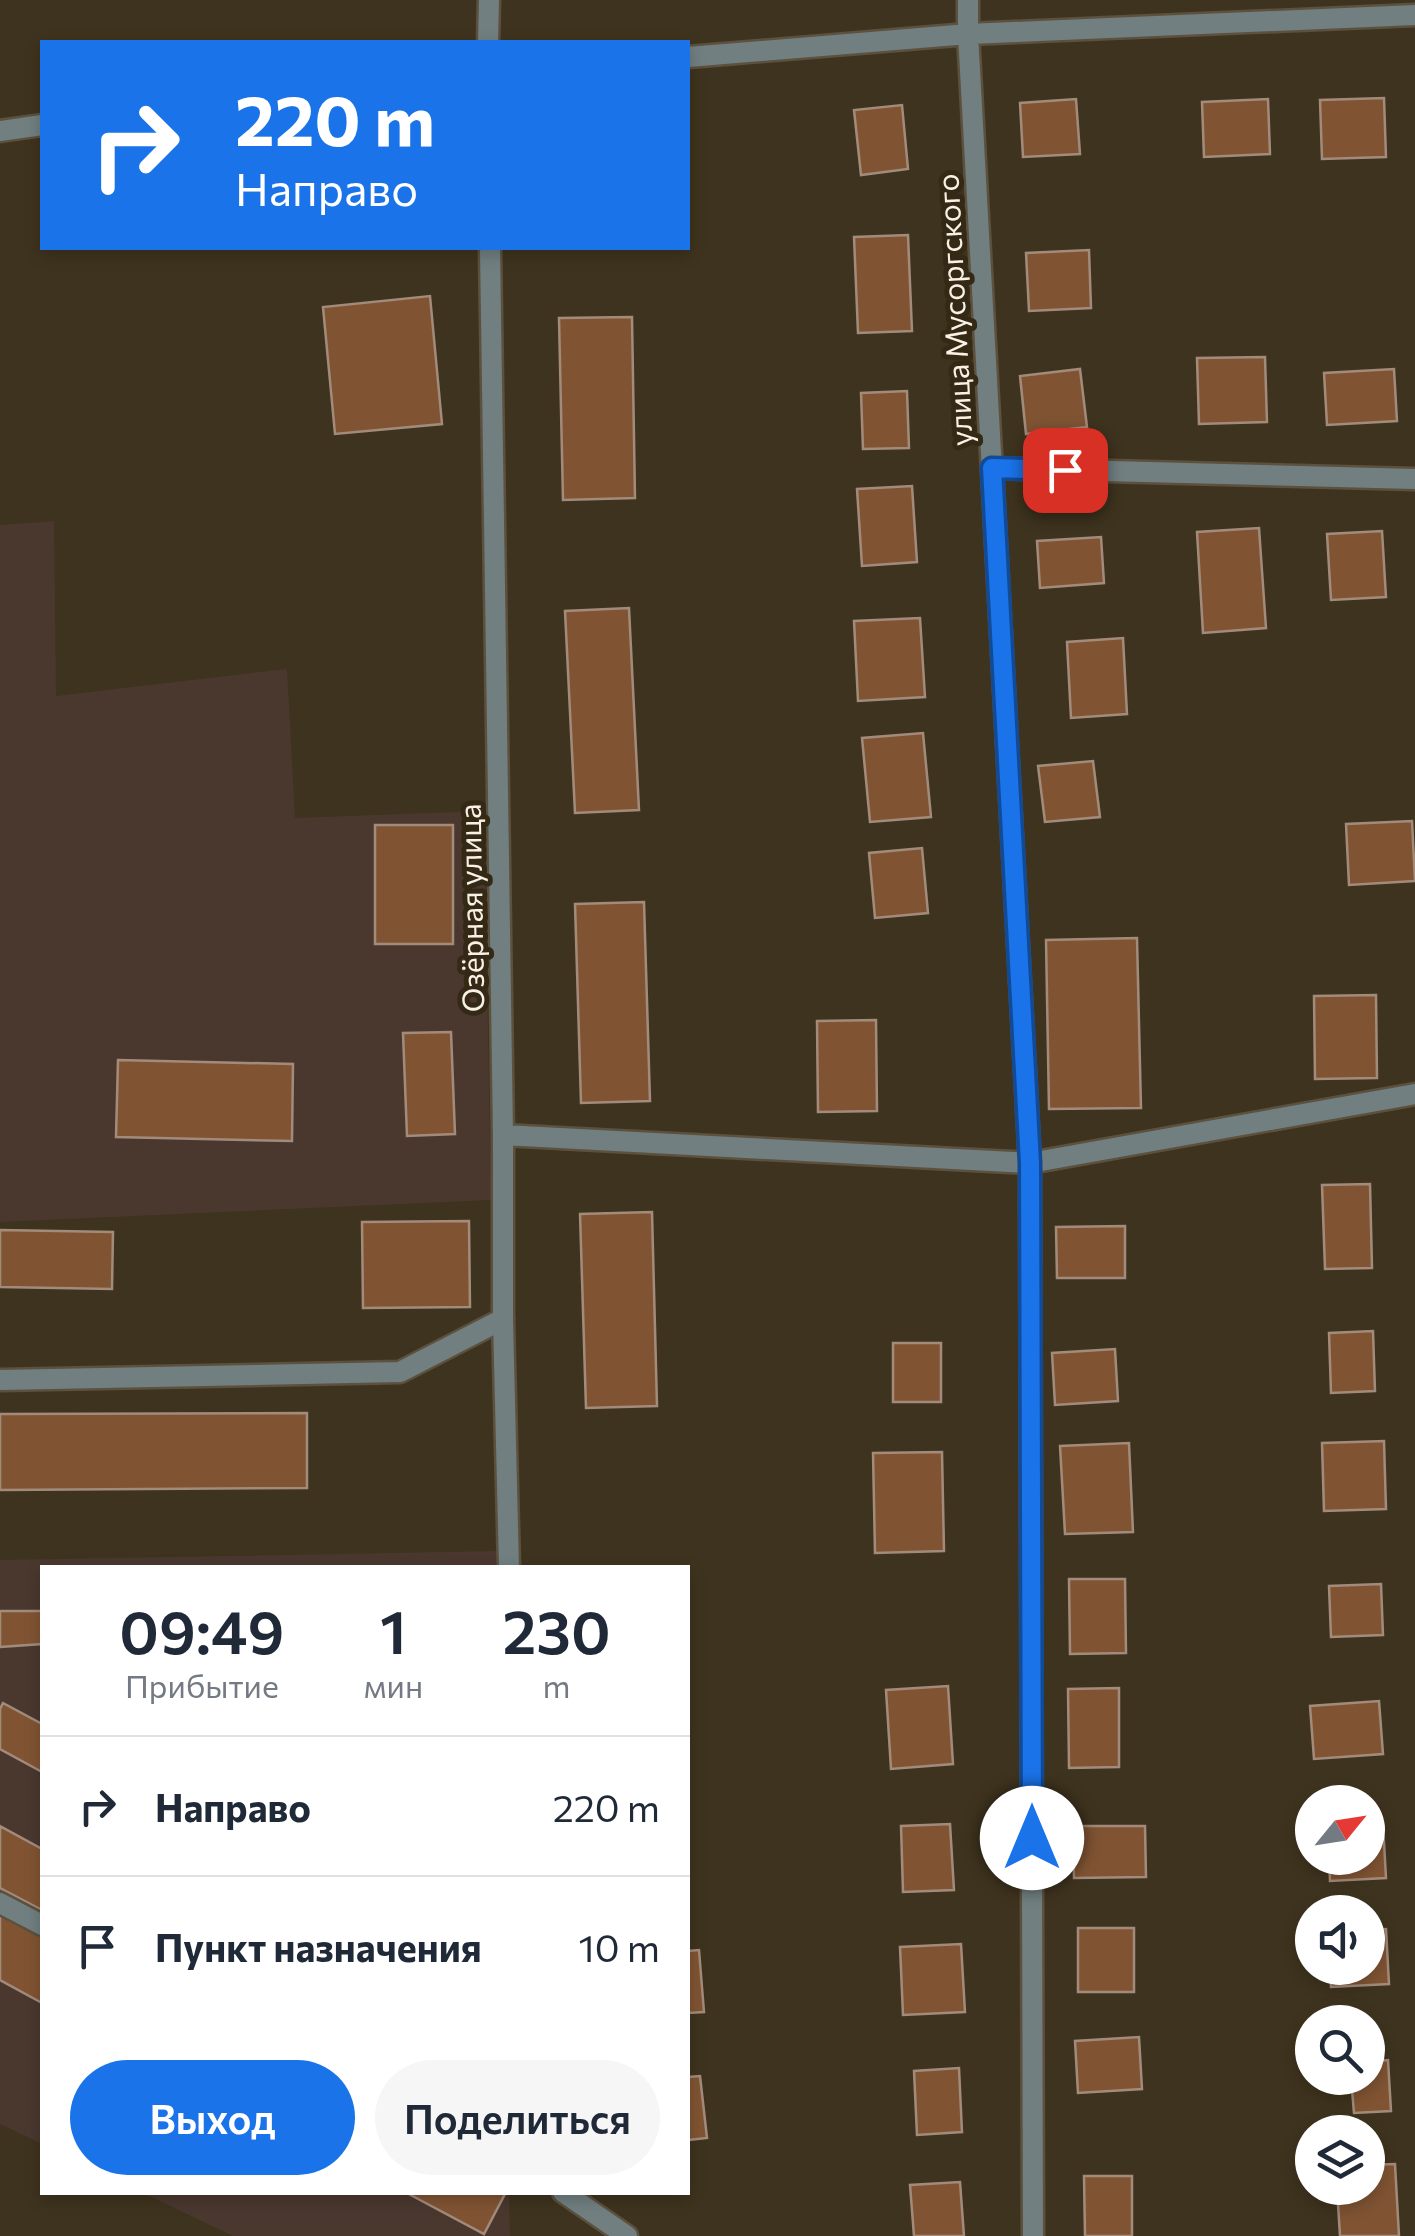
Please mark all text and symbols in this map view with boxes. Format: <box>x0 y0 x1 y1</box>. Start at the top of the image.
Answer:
text: 220 m <box>235 75 435 160</box>
icon: right <box>70 80 200 210</box>
text: Направо <box>235 160 418 215</box>
street label: улица Мусоргского <box>927 173 979 447</box>
pin <box>1023 428 1108 513</box>
icon: arrive <box>1038 443 1093 498</box>
street label: Озёрная улица <box>450 803 490 1013</box>
text: 09:49 <box>119 1593 284 1666</box>
text: 1 <box>380 1593 407 1666</box>
text: 230 <box>502 1593 611 1666</box>
text: Прибытие <box>125 1665 279 1705</box>
text: мин <box>364 1665 423 1705</box>
text: m <box>543 1665 571 1705</box>
icon: right <box>70 1779 125 1834</box>
text: Направо <box>155 1783 311 1830</box>
text: 220 m <box>553 1783 660 1830</box>
north arrow <box>1295 1785 1385 1875</box>
map controls <box>1295 1785 1385 2205</box>
position arrow <box>980 1786 1084 1890</box>
button: sound <box>1295 1895 1385 1985</box>
icon: arrive <box>70 1919 125 1974</box>
text: Пункт назначения <box>155 1923 482 1970</box>
text: 10 m <box>579 1923 660 1970</box>
button: search <box>1295 2005 1385 2095</box>
button: Выход <box>70 2060 355 2175</box>
button: Поделиться <box>375 2060 660 2175</box>
button: layers <box>1295 2115 1385 2205</box>

